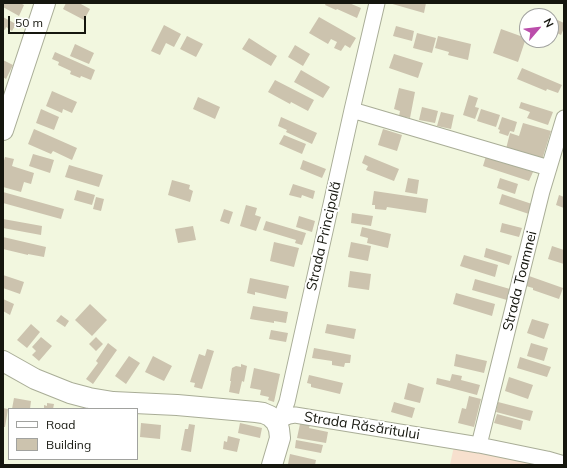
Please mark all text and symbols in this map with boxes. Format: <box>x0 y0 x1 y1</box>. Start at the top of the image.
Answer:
scale bar <box>10 8 88 34</box>
north arrow <box>519 8 559 48</box>
text: 50 m <box>15 15 43 30</box>
text: N <box>541 16 557 30</box>
street label: Strada Principală <box>303 180 345 292</box>
street label: Strada Toamnei <box>499 229 541 333</box>
legend <box>8 408 138 460</box>
street label: Strada Răsăritului <box>303 409 421 443</box>
text: Road <box>46 417 75 432</box>
text: Building <box>46 437 91 452</box>

